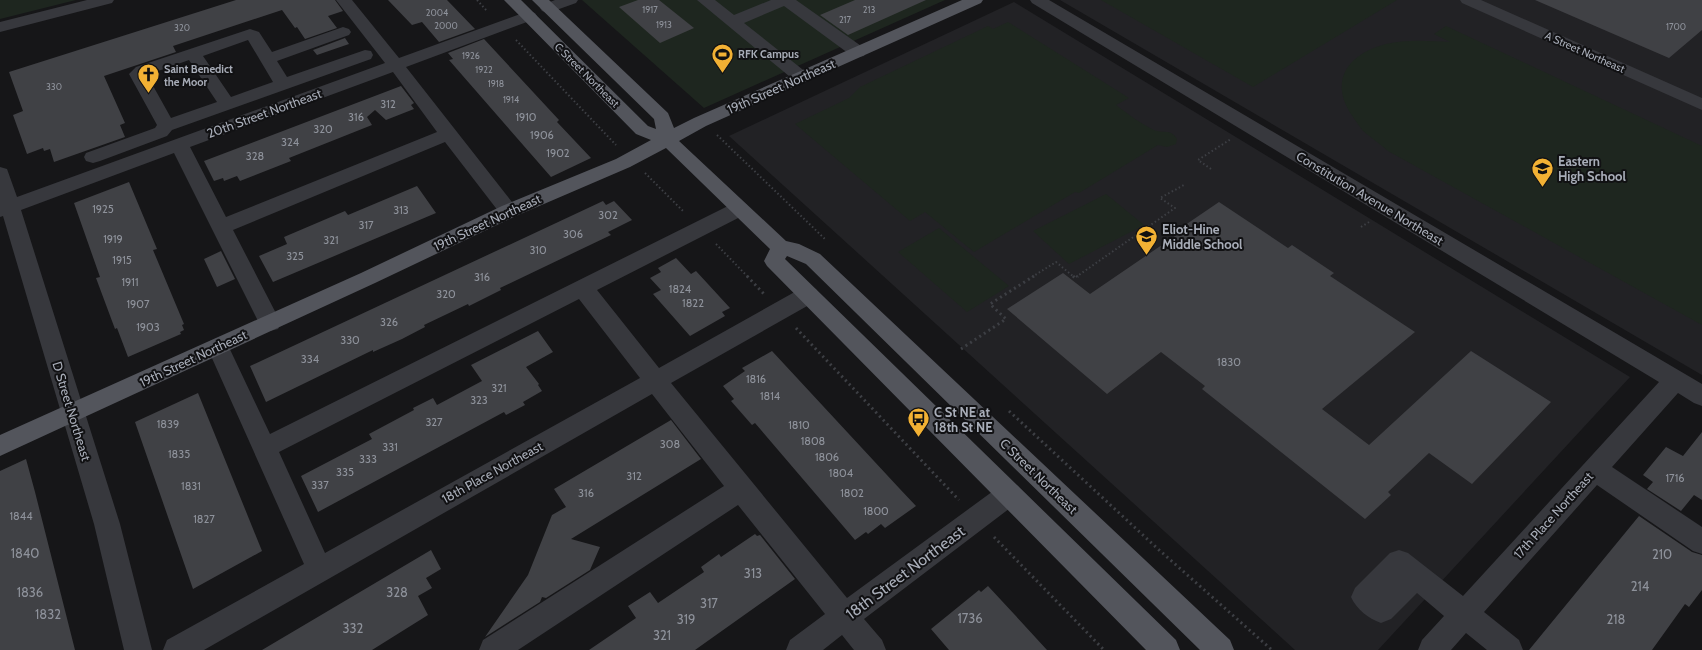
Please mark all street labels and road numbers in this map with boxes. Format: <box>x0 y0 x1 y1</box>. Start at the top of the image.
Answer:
street label: A Street Northeast <box>1543 28 1627 76</box>
street label: C Street Northeast <box>552 40 623 111</box>
street label: 19th Street Northeast <box>724 55 838 117</box>
street label: 20th Street Northeast <box>204 85 324 141</box>
street label: Constitution Avenue Northeast <box>1293 148 1447 249</box>
street label: 19th Street Northeast <box>431 190 544 254</box>
street label: 19th Street Northeast <box>137 326 250 390</box>
street label: D Street Northeast <box>49 359 95 463</box>
street label: C Street Northeast <box>997 435 1082 517</box>
street label: 18th Place Northeast <box>439 437 546 506</box>
street label: 17th Place Northeast <box>1510 468 1597 562</box>
street label: 18th Street Northeast <box>842 521 969 623</box>

